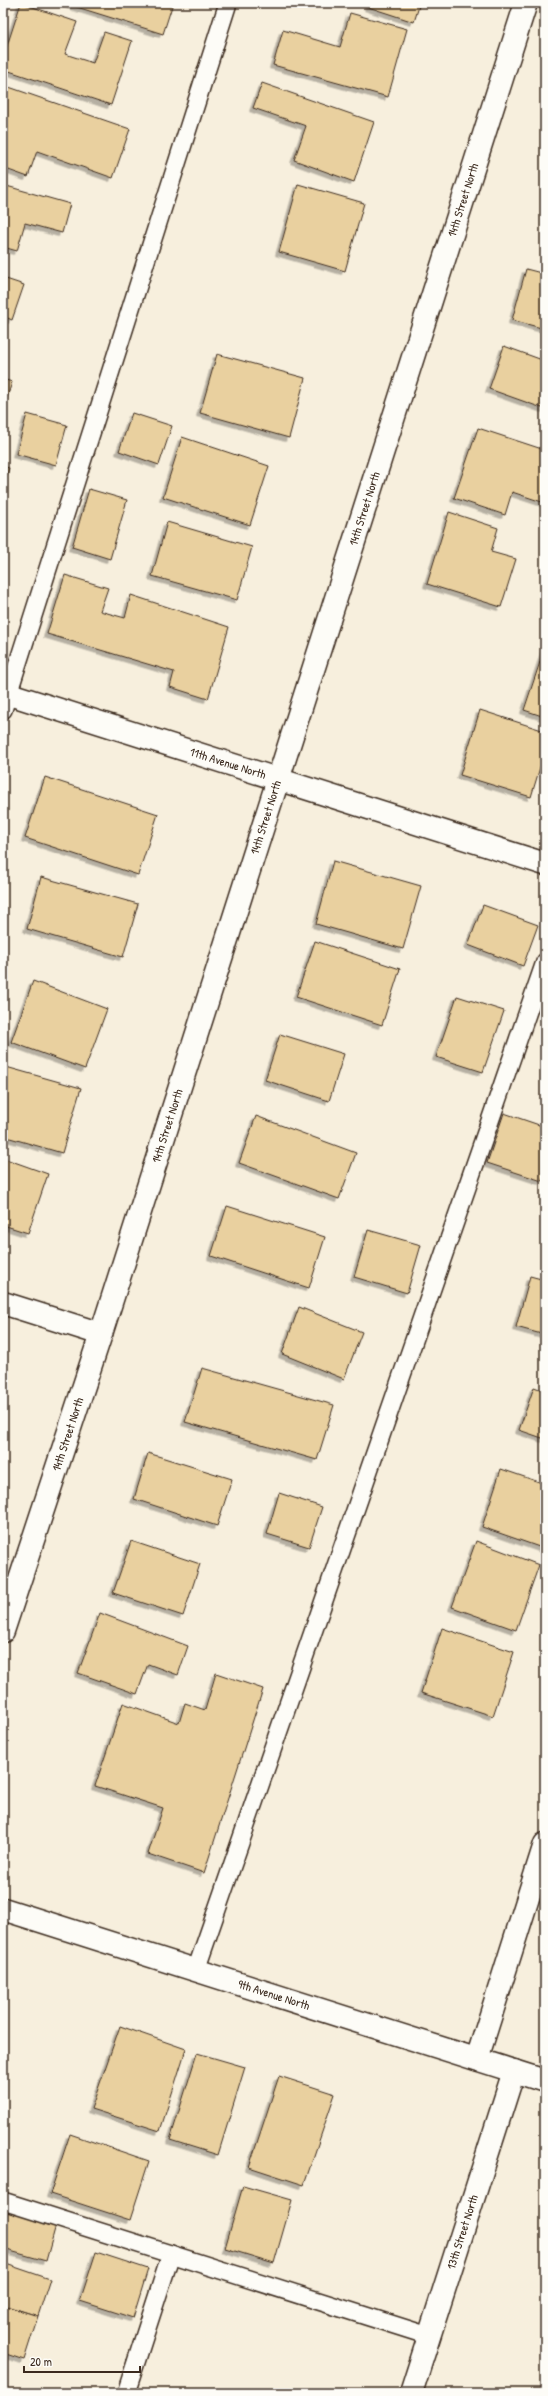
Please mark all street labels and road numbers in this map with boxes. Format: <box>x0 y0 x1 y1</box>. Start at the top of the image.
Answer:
street label: 14th Street North <box>443 161 482 239</box>
street label: 14th Street North <box>344 470 384 548</box>
street label: 11th Avenue North <box>188 743 268 783</box>
street label: 14th Street North <box>246 778 285 856</box>
street label: 14th Street North <box>147 1087 187 1165</box>
street label: 14th Street North <box>47 1395 87 1473</box>
street label: 9th Avenue North <box>236 1975 312 2014</box>
street label: 13th Street North <box>442 2192 482 2271</box>

